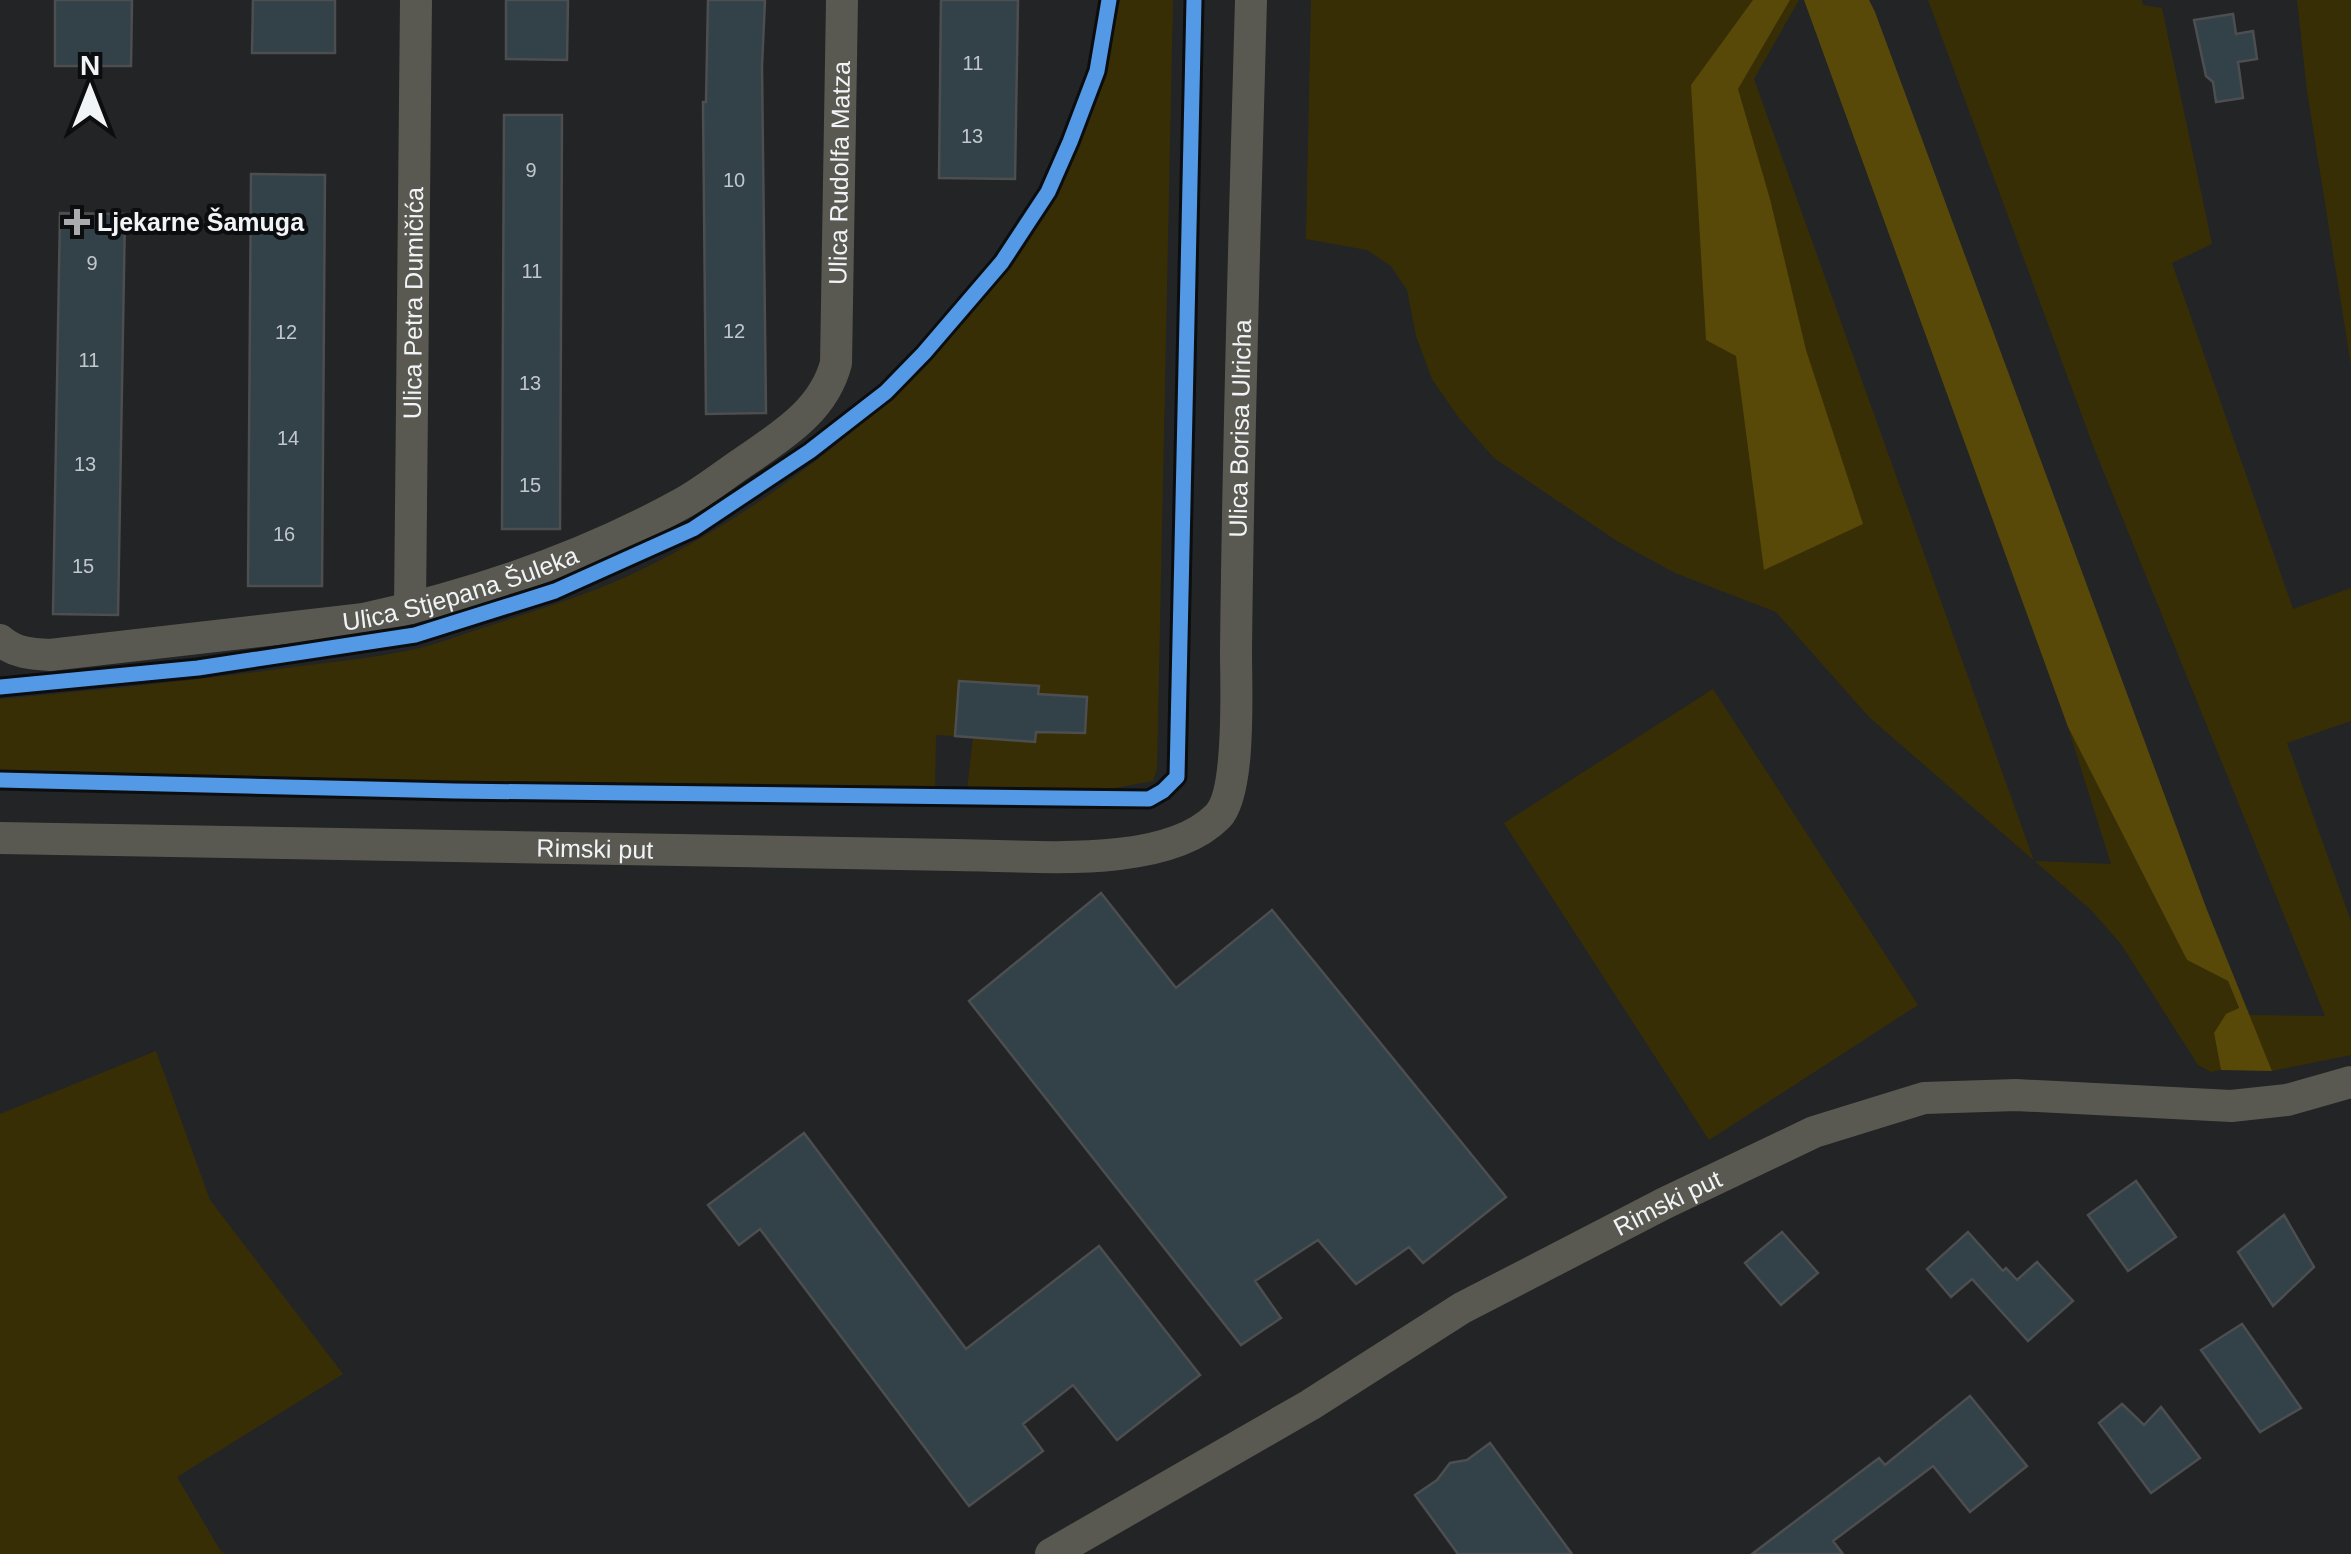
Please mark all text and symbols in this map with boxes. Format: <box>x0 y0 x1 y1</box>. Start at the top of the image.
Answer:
north arrow <box>40 40 140 140</box>
text: N <box>80 50 100 81</box>
house number: 11 <box>963 52 983 74</box>
street label: Ulica Rudolfa Matza <box>823 61 855 285</box>
house number: 13 <box>961 125 983 147</box>
house number: 9 <box>525 159 537 181</box>
house number: 10 <box>723 169 745 191</box>
street label: Ulica Petra Dumičića <box>398 187 428 419</box>
place label: Ljekarne Šamuga <box>97 207 305 236</box>
marker: Ljekarne Šamuga <box>66 211 88 233</box>
house number: 9 <box>86 252 98 274</box>
house number: 11 <box>522 260 542 282</box>
street label: Ulica Borisa Ulricha <box>1223 319 1256 538</box>
house number: 12 <box>723 320 745 342</box>
house number: 12 <box>275 321 297 343</box>
house number: 11 <box>79 349 99 371</box>
house number: 13 <box>519 372 541 394</box>
house number: 14 <box>277 427 299 449</box>
house number: 13 <box>74 453 96 475</box>
house number: 15 <box>519 474 541 496</box>
house number: 16 <box>273 523 295 545</box>
street label: Ulica Stjepana Šuleka <box>341 541 582 635</box>
house number: 15 <box>72 555 94 577</box>
street label: Rimski put <box>536 834 654 864</box>
street label: Rimski put <box>1609 1164 1726 1241</box>

